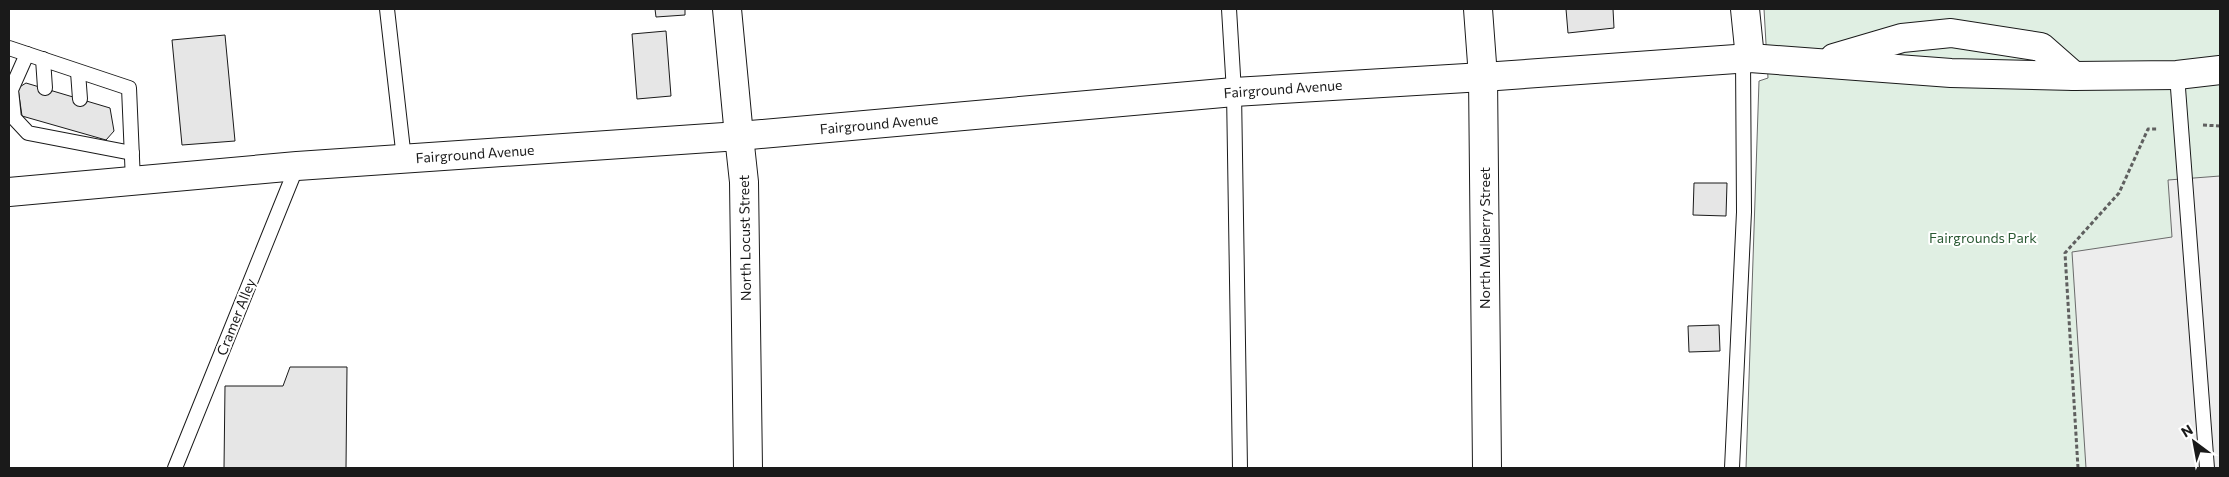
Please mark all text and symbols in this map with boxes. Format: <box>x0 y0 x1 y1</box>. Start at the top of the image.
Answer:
street label: Fairground Avenue <box>1223 76 1343 101</box>
street label: Fairground Avenue <box>819 110 939 137</box>
street label: Fairground Avenue <box>415 141 535 166</box>
street label: North Mulberry Street <box>1476 167 1493 309</box>
street label: North Locust Street <box>735 174 754 301</box>
park label: Fairgrounds Park <box>1929 229 2037 246</box>
street label: Cramer Alley <box>212 276 259 358</box>
north arrow <box>2169 417 2219 467</box>
text: N <box>2178 421 2196 441</box>

